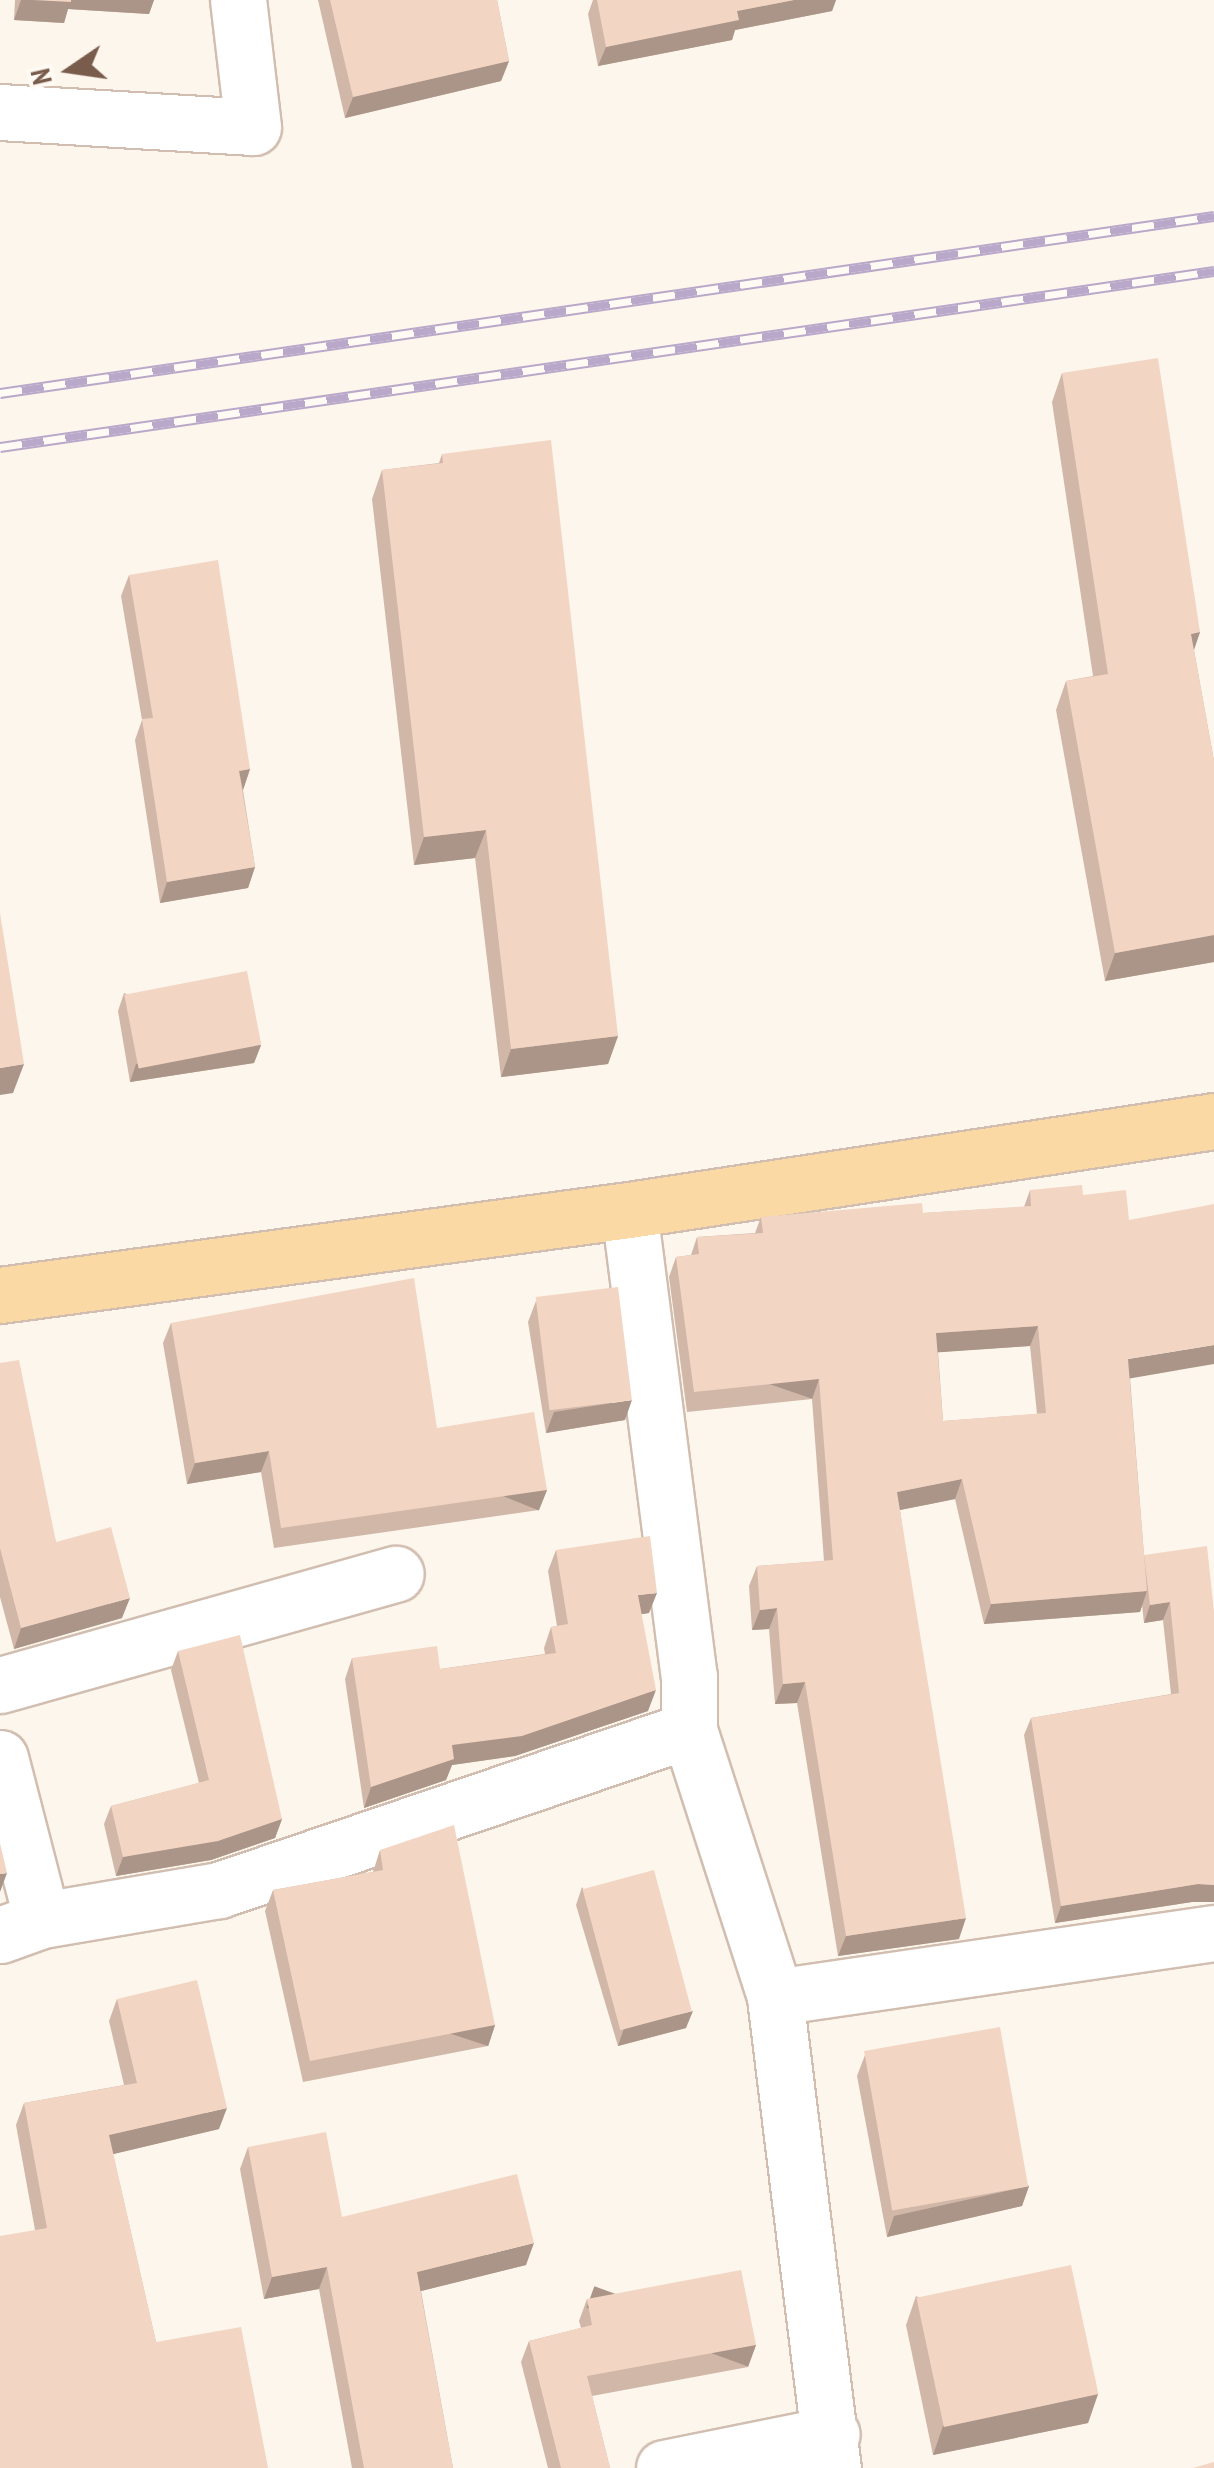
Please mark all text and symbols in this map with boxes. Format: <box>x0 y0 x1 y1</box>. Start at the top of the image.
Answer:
north arrow <box>20 20 120 120</box>
text: N <box>21 65 60 88</box>

